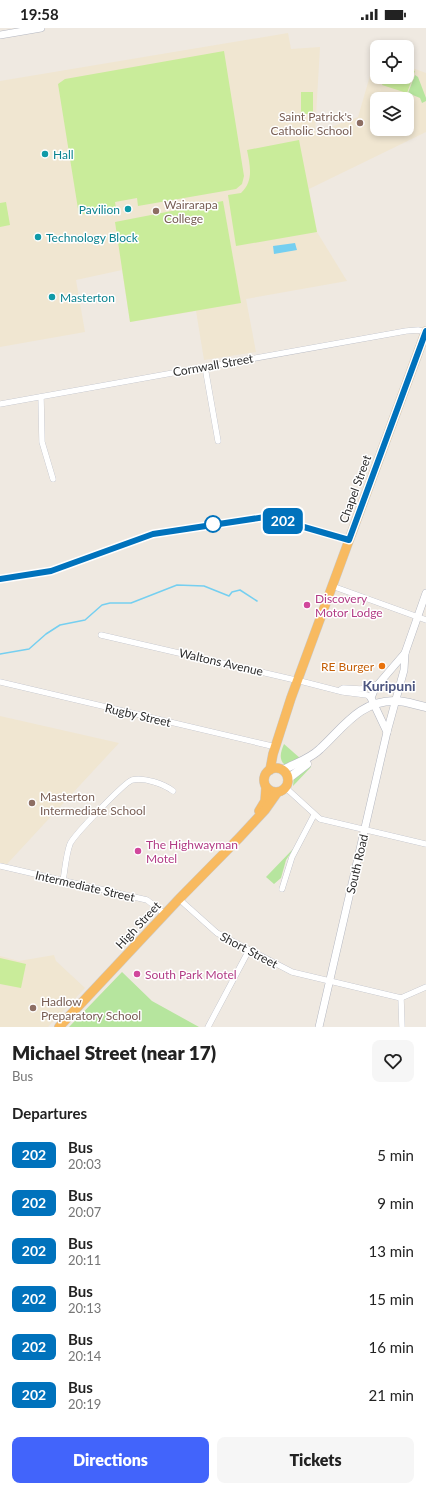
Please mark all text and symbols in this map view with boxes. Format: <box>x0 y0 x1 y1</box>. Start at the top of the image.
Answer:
text: 19:58 <box>20 5 59 23</box>
map controls <box>370 40 414 136</box>
button: locate <box>370 40 414 84</box>
button: layers <box>370 92 414 136</box>
place label: Saint Patrick's Catholic School <box>270 109 352 138</box>
marker: Saint Patrick's Catholic School <box>355 118 365 128</box>
place label: Hall <box>53 147 74 162</box>
marker: Hall <box>40 149 50 159</box>
place label: Wairarapa College <box>164 197 218 226</box>
place label: Pavilion <box>79 202 120 217</box>
marker: Pavilion <box>123 204 133 214</box>
marker: Wairarapa College <box>151 206 161 216</box>
place label: Technology Block <box>46 230 139 245</box>
marker: Technology Block <box>33 232 43 242</box>
place label: Masterton <box>60 290 115 305</box>
marker: Masterton <box>47 292 57 302</box>
street label: Cornwall Street <box>172 350 255 379</box>
street label: Chapel Street <box>336 452 374 525</box>
line badge: 202 <box>260 508 306 534</box>
text: 202 <box>271 512 295 529</box>
unlabelled marker <box>204 515 222 533</box>
place label: Discovery Motor Lodge <box>315 591 383 620</box>
marker: Discovery Motor Lodge <box>302 600 312 610</box>
street label: Waltons Avenue <box>177 645 265 679</box>
place label: RE Burger <box>321 659 375 674</box>
marker: RE Burger <box>377 661 387 671</box>
district label: Kuripuni <box>362 677 416 694</box>
street label: Rugby Street <box>104 700 173 730</box>
place label: Masterton Intermediate School <box>40 789 146 818</box>
marker: Masterton Intermediate School <box>27 798 37 808</box>
street label: South Road <box>343 833 371 895</box>
place label: The Highwayman Motel <box>146 837 238 866</box>
marker: The Highwayman Motel <box>133 846 143 856</box>
street label: Intermediate Street <box>34 867 137 905</box>
street label: High Street <box>112 898 164 952</box>
street label: Short Street <box>218 929 281 972</box>
place label: South Park Motel <box>145 967 237 982</box>
marker: South Park Motel <box>132 969 142 979</box>
place label: Hadlow Preparatory School <box>41 994 141 1023</box>
marker: Hadlow Preparatory School <box>28 1003 38 1013</box>
button: heart <box>372 1040 414 1082</box>
text: Michael Street (near 17) <box>12 1041 216 1064</box>
text: Bus <box>12 1068 33 1084</box>
text: Departures <box>12 1104 87 1122</box>
text: Bus <box>68 1138 93 1156</box>
text: 202 <box>22 1146 46 1163</box>
text: 5 min <box>377 1146 414 1164</box>
text: 20:03 <box>68 1156 101 1172</box>
text: Bus <box>68 1186 93 1204</box>
text: 202 <box>22 1194 46 1211</box>
text: 9 min <box>377 1194 414 1212</box>
text: 20:07 <box>68 1204 101 1220</box>
text: Bus <box>68 1234 93 1252</box>
text: 202 <box>22 1242 46 1259</box>
text: 13 min <box>368 1242 414 1260</box>
text: 20:11 <box>68 1252 101 1268</box>
text: Bus <box>68 1282 93 1300</box>
text: 202 <box>22 1290 46 1307</box>
text: 15 min <box>368 1290 414 1308</box>
text: 20:13 <box>68 1300 101 1316</box>
text: Bus <box>68 1330 93 1348</box>
text: 202 <box>22 1338 46 1355</box>
text: 16 min <box>368 1338 414 1356</box>
text: 20:14 <box>68 1348 101 1364</box>
text: Bus <box>68 1378 93 1396</box>
text: 202 <box>22 1386 46 1403</box>
text: 21 min <box>368 1386 414 1404</box>
text: 20:19 <box>68 1396 101 1412</box>
button: Directions <box>12 1437 209 1483</box>
button: Tickets <box>217 1437 414 1483</box>

